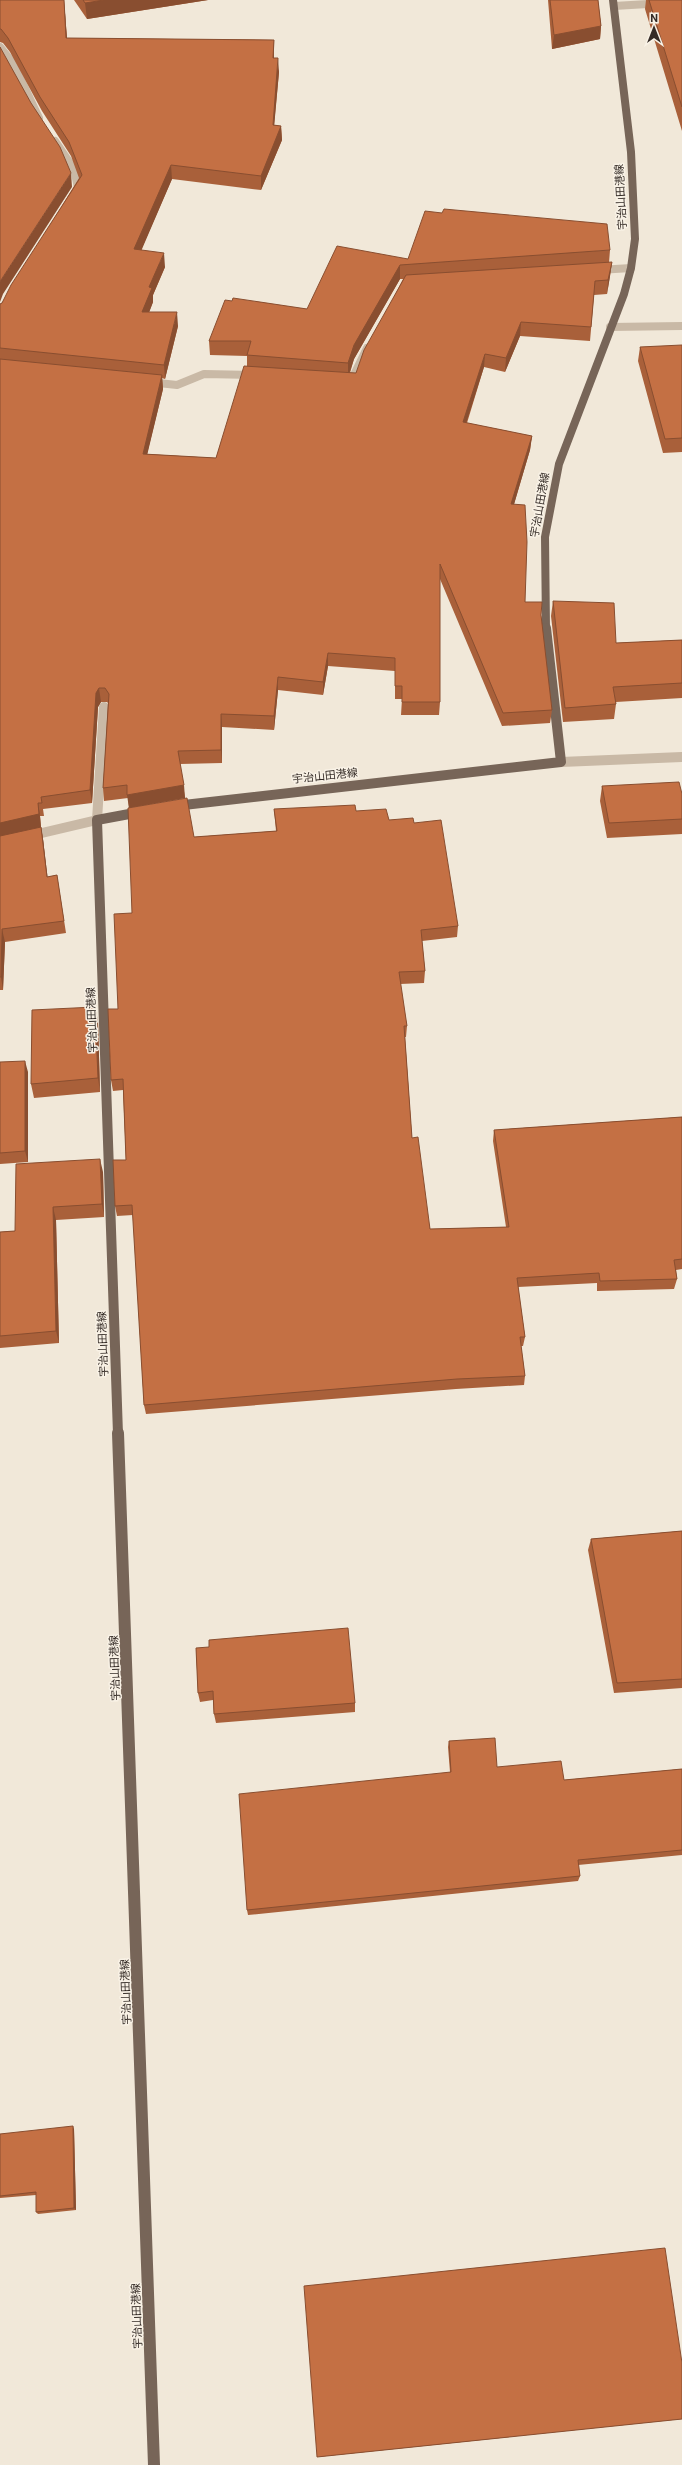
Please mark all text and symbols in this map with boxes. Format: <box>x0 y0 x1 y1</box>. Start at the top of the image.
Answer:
north arrow <box>634 8 674 48</box>
text: N <box>650 12 658 25</box>
street label: 宇治山田港線 <box>613 164 629 230</box>
street label: 宇治山田港線 <box>528 471 552 539</box>
street label: 宇治山田港線 <box>292 766 358 786</box>
street label: 宇治山田港線 <box>84 987 100 1053</box>
street label: 宇治山田港線 <box>95 1311 111 1377</box>
street label: 宇治山田港線 <box>107 1635 123 1701</box>
street label: 宇治山田港線 <box>118 1959 134 2025</box>
street label: 宇治山田港線 <box>129 2283 145 2349</box>

